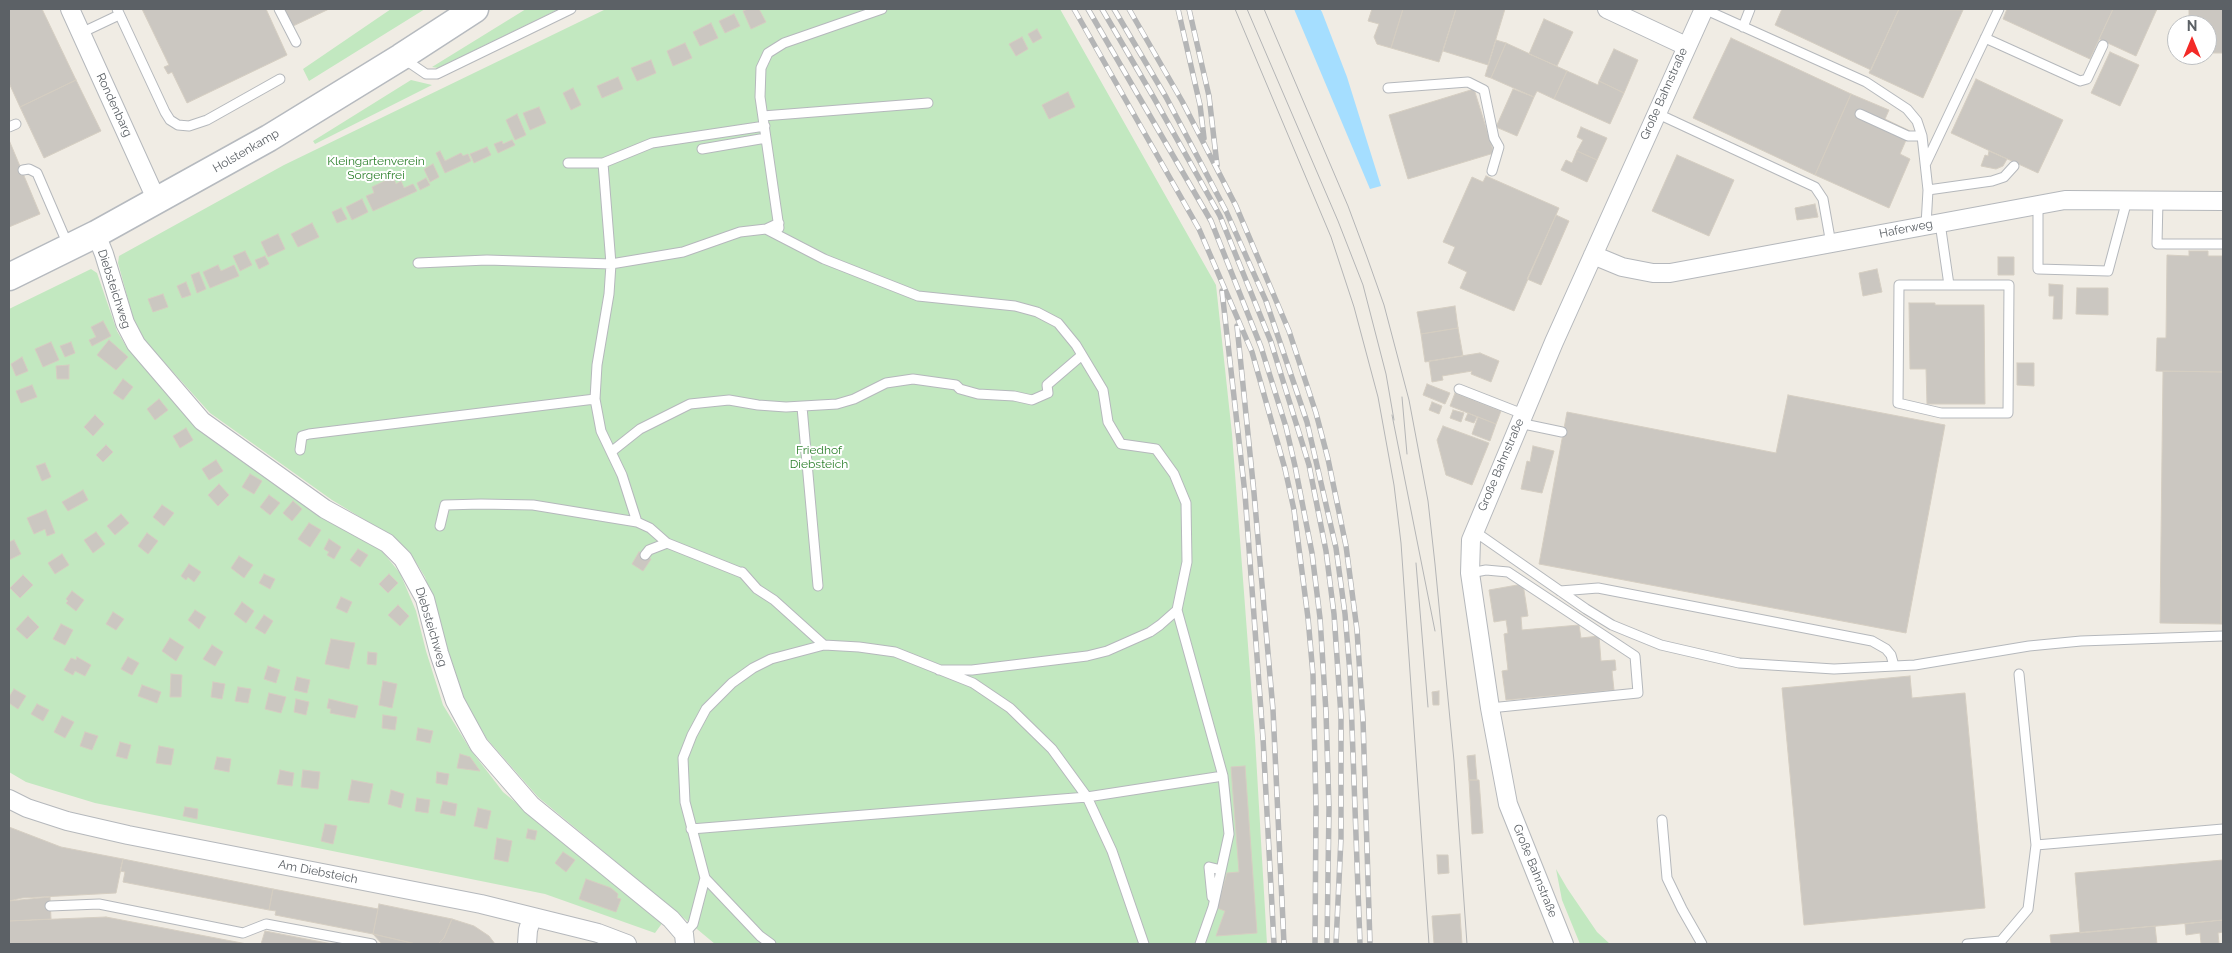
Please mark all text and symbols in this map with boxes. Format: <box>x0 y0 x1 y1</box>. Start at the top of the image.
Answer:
north arrow <box>2167 15 2217 65</box>
text: N <box>2187 18 2197 34</box>
street label: Große Bahnstraße <box>1637 46 1691 142</box>
street label: Rondenbarg <box>93 71 135 139</box>
street label: Holstenkamp <box>210 126 282 176</box>
park label: Kleingartenverein Sorgenfrei <box>327 154 425 182</box>
street label: Haferweg <box>1878 217 1934 241</box>
street label: Diebsteichweg <box>94 248 134 330</box>
street label: Große Bahnstraße <box>1475 417 1527 513</box>
park label: Friedhof Diebsteich <box>790 443 848 471</box>
street label: Diebsteichweg <box>412 585 450 669</box>
street label: Große Bahnstraße <box>1510 822 1560 920</box>
street label: Am Diebsteich <box>277 857 359 887</box>

